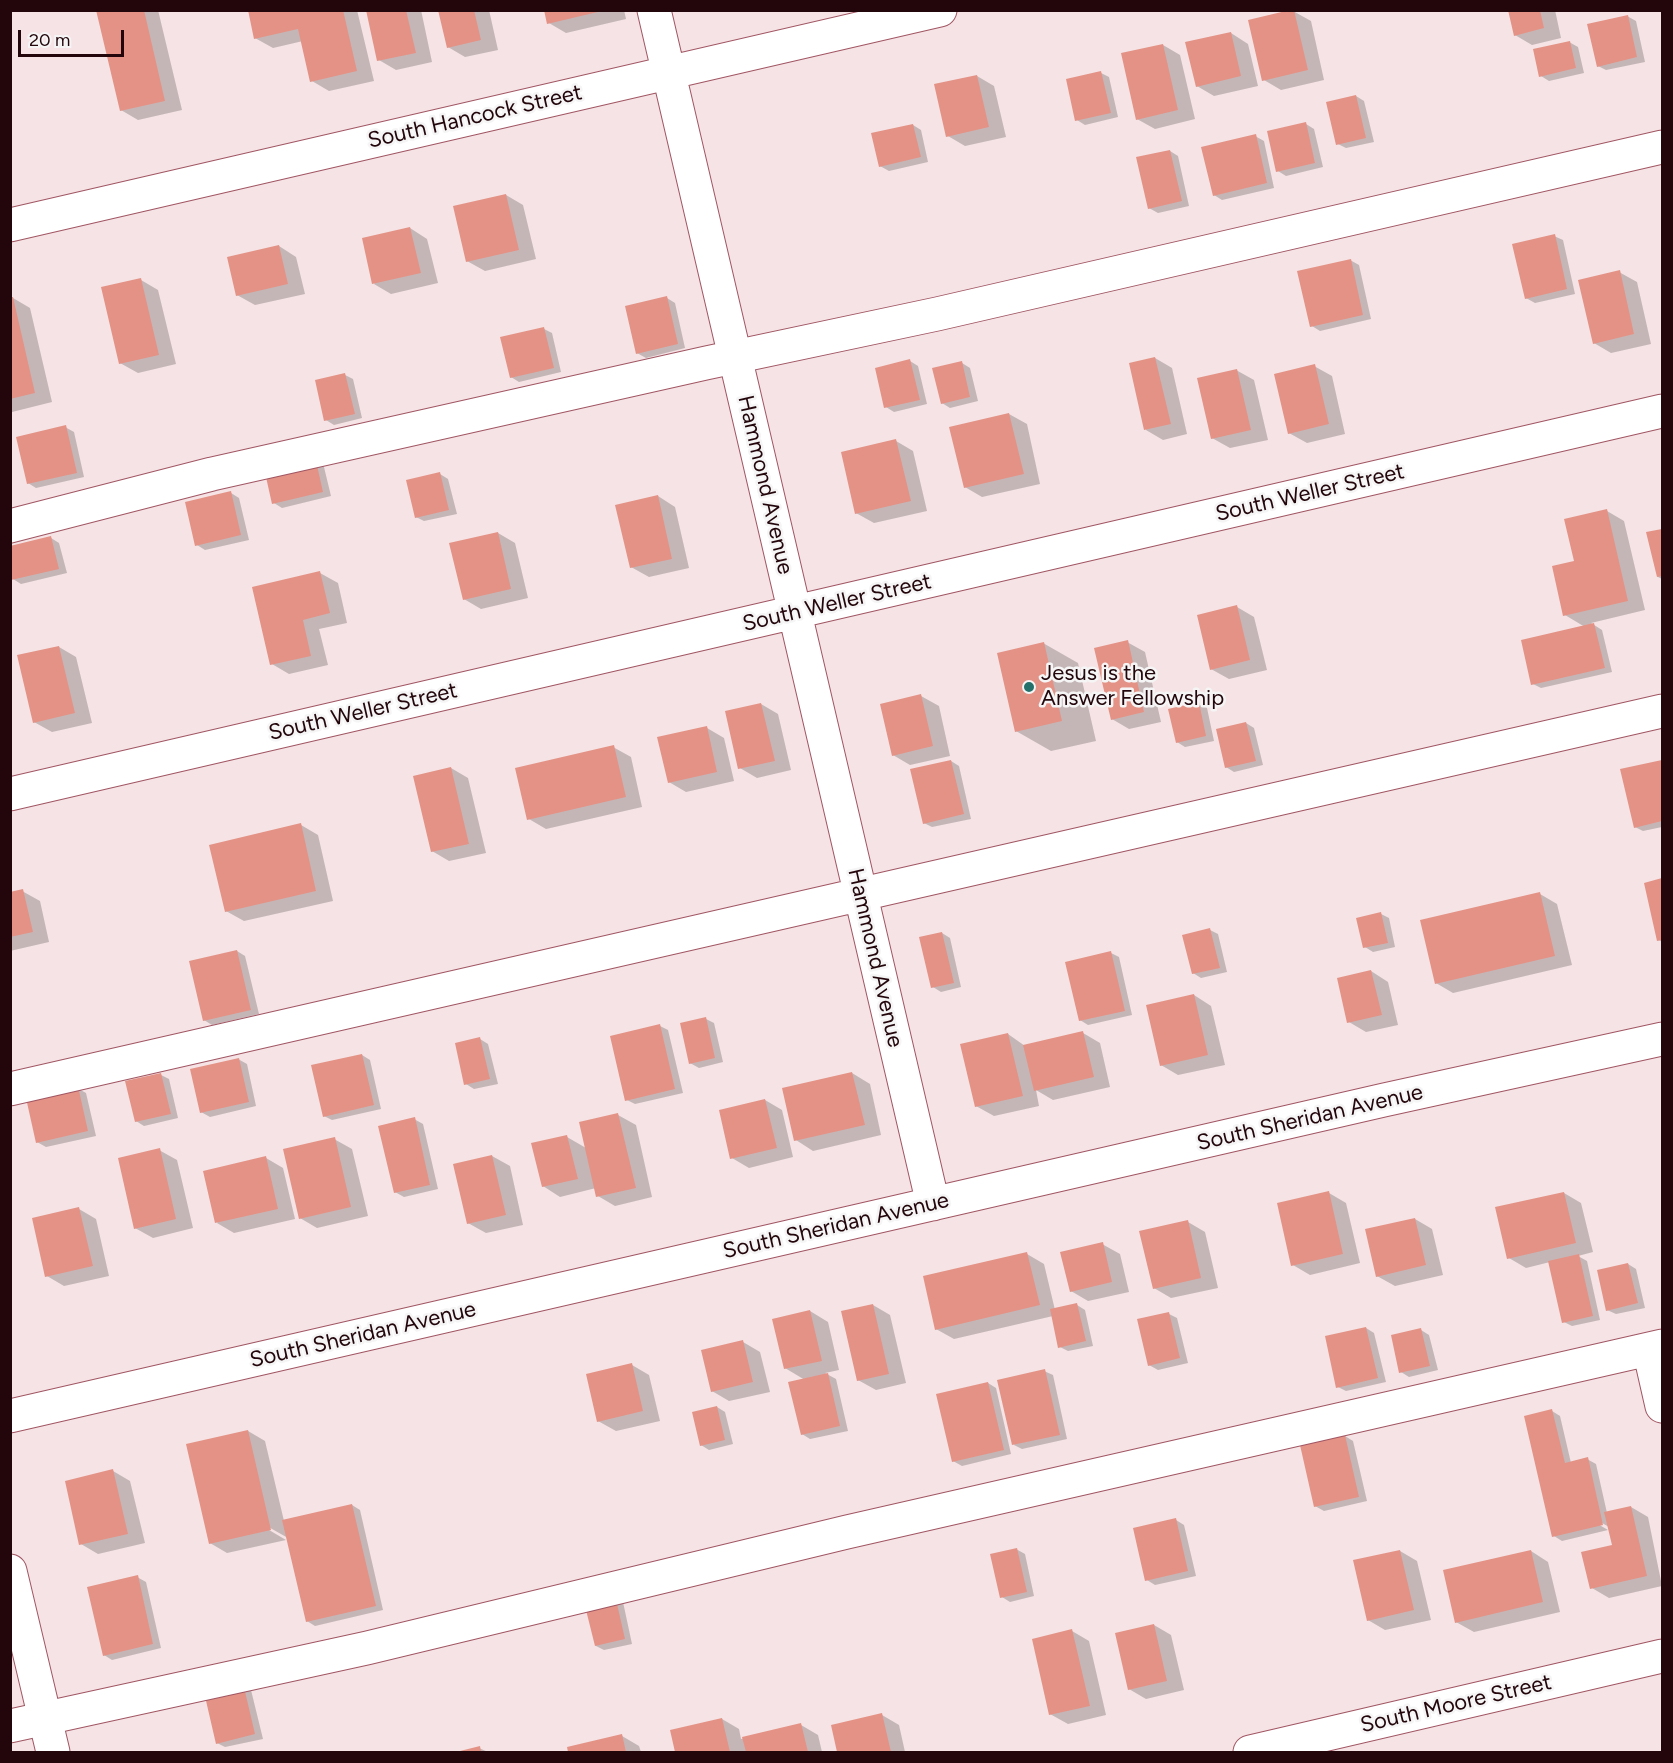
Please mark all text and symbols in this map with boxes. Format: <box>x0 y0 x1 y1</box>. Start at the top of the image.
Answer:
scale bar <box>21 18 128 56</box>
text: 20 m <box>29 29 70 51</box>
street label: South Hancock Street <box>365 80 585 154</box>
street label: Hammond Avenue <box>732 393 798 577</box>
street label: South Weller Street <box>1213 458 1407 528</box>
street label: South Weller Street <box>740 568 934 638</box>
place label: Jesus is the Answer Fellowship <box>1041 661 1224 712</box>
street label: South Weller Street <box>266 677 460 747</box>
marker: Jesus is the Answer Fellowship <box>1022 680 1036 694</box>
street label: Hammond Avenue <box>842 866 908 1050</box>
street label: South Sheridan Avenue <box>1194 1079 1426 1157</box>
street label: South Sheridan Avenue <box>720 1187 952 1265</box>
street label: South Sheridan Avenue <box>247 1296 479 1374</box>
street label: South Moore Street <box>1358 1669 1554 1739</box>

